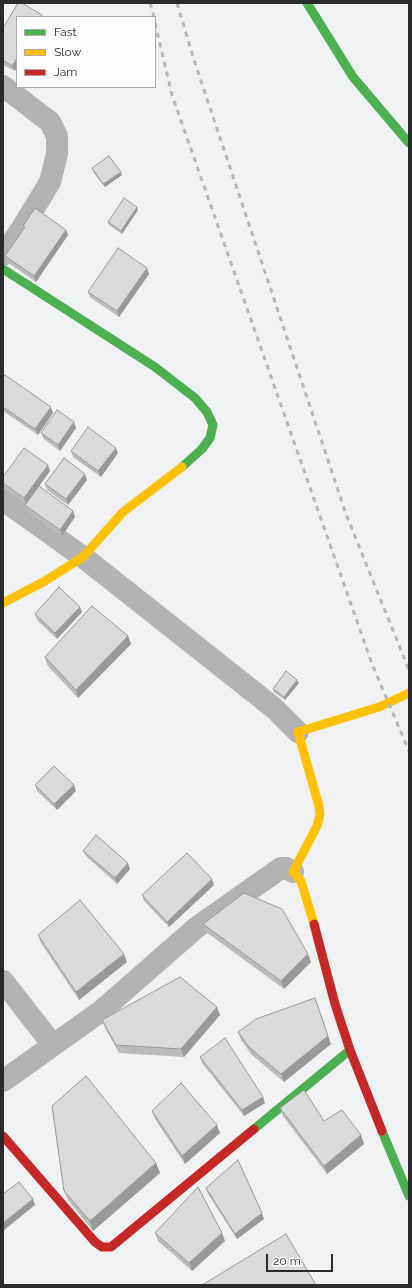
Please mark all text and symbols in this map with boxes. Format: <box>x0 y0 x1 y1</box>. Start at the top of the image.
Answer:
legend <box>16 16 156 88</box>
text: Fast <box>54 25 77 39</box>
text: Slow <box>54 45 81 59</box>
text: Jam <box>54 65 77 79</box>
scale bar <box>268 1246 335 1272</box>
text: 20 m <box>273 1254 301 1268</box>

